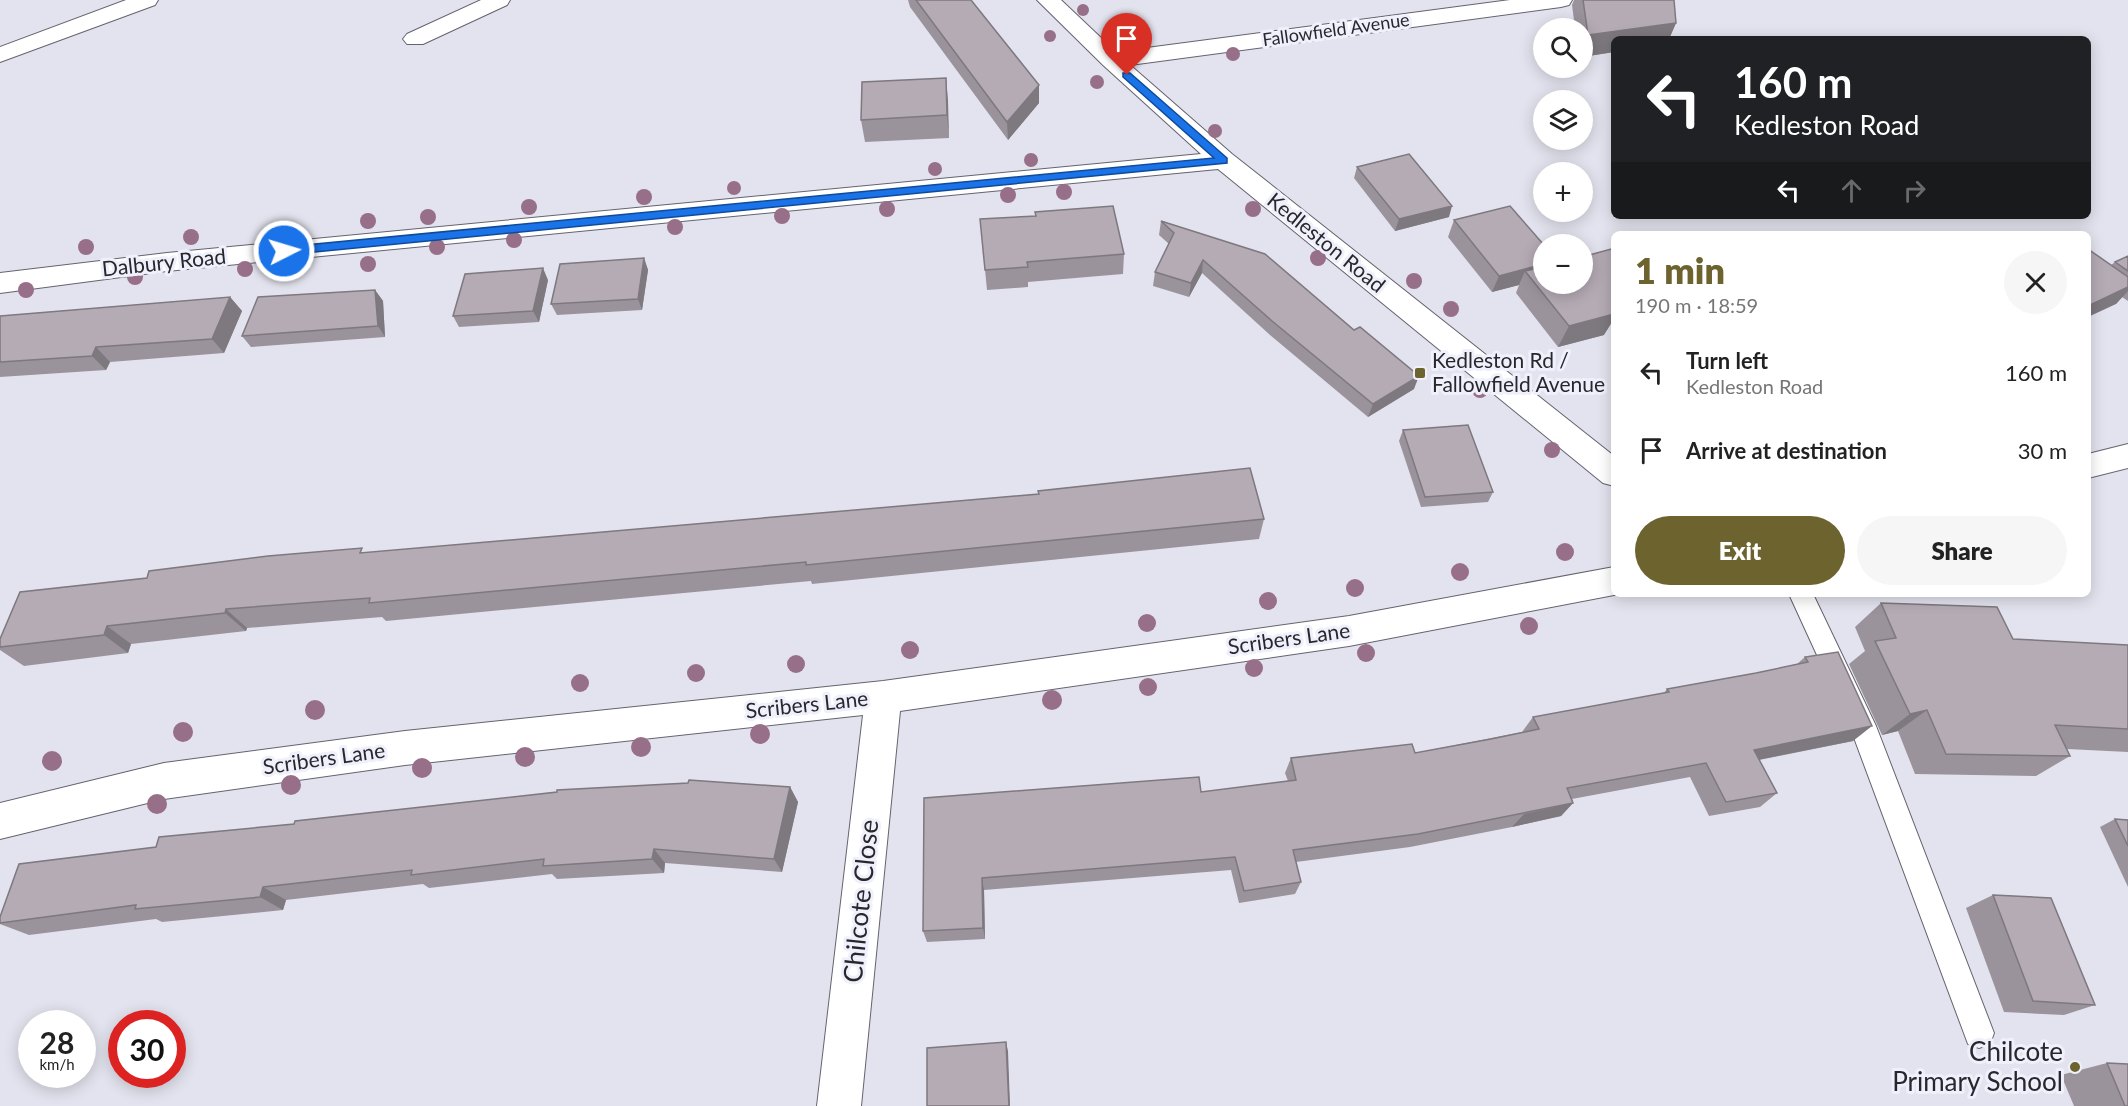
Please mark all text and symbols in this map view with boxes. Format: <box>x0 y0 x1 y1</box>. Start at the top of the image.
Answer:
street label: Fallowfield Avenue <box>1261 8 1411 50</box>
pin <box>1101 13 1152 75</box>
map controls <box>1533 18 1593 294</box>
button: search <box>1533 18 1593 78</box>
icon: arrive <box>1110 22 1143 55</box>
text: 160 m <box>1734 57 1852 107</box>
icon: left <box>1635 60 1713 138</box>
button: layers <box>1533 90 1593 150</box>
text: Kedleston Road <box>1734 108 1919 141</box>
button: + <box>1533 162 1593 222</box>
icon: left <box>1772 174 1805 207</box>
icon: ahead <box>1835 174 1868 207</box>
icon: right <box>1898 174 1931 207</box>
street label: Kedleston Road <box>1263 187 1391 297</box>
position arrow <box>252 219 316 283</box>
button: − <box>1533 234 1593 294</box>
street label: Dalbury Road <box>101 243 227 280</box>
text: 1 min <box>1635 248 1725 292</box>
button: close <box>2004 251 2067 314</box>
text: 190 m · 18:59 <box>1635 293 1758 317</box>
place label: Kedleston Rd / Fallowfield Avenue <box>1432 347 1605 396</box>
text: Turn left <box>1686 347 1768 374</box>
icon: left <box>1635 356 1668 389</box>
text: 160 m <box>2005 359 2067 386</box>
marker: Kedleston Rd / Fallowfield Avenue <box>1413 366 1427 380</box>
text: Kedleston Road <box>1686 374 1823 398</box>
icon: arrive <box>1635 434 1668 467</box>
text: Arrive at destination <box>1686 437 1887 464</box>
text: 30 m <box>2018 437 2067 464</box>
button: Exit <box>1635 516 1845 585</box>
button: Share <box>1857 516 2067 585</box>
street label: Scribers Lane <box>1226 617 1351 658</box>
street label: Scribers Lane <box>744 685 869 722</box>
street label: Scribers Lane <box>261 737 386 778</box>
street label: Chilcote Close <box>836 818 884 984</box>
speed limit sign: 30 <box>108 1010 186 1088</box>
text: 28 <box>40 1024 74 1060</box>
place label: Chilcote Primary School <box>1892 1035 2063 1097</box>
text: km/h <box>39 1055 75 1073</box>
marker: Chilcote Primary School <box>2068 1060 2082 1074</box>

